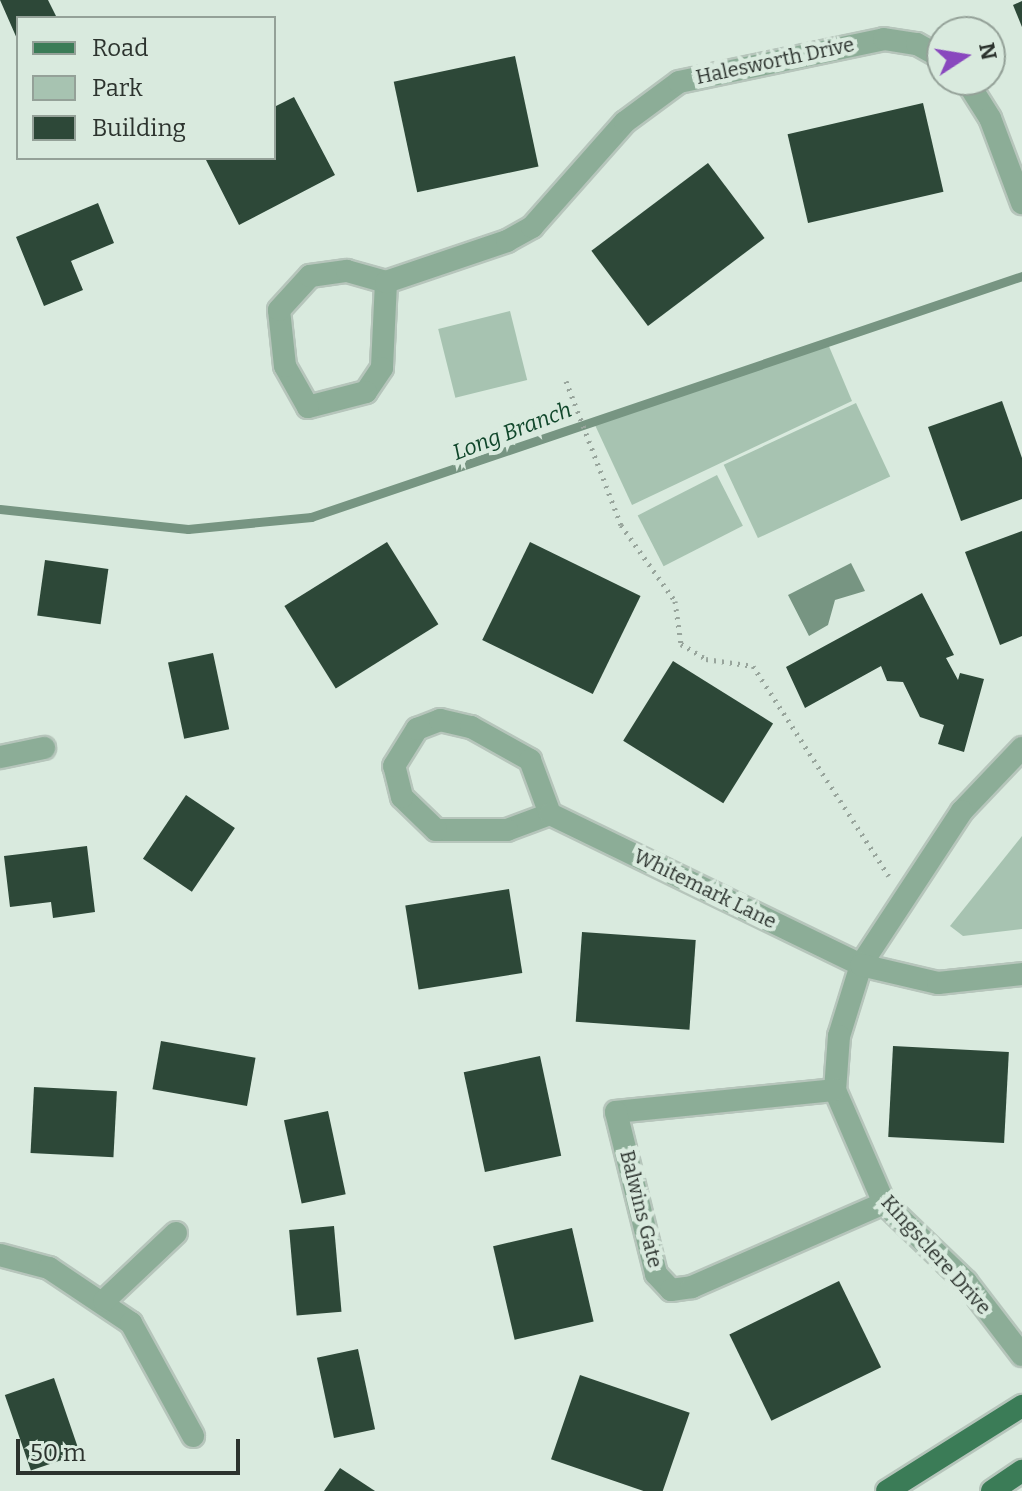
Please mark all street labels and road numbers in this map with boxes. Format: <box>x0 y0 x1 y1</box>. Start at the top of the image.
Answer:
street label: Halesworth Drive <box>694 33 856 89</box>
street label: Whitemark Lane <box>630 844 780 934</box>
street label: Balwins Gate <box>615 1148 667 1270</box>
street label: Kingsclere Drive <box>876 1190 996 1320</box>

